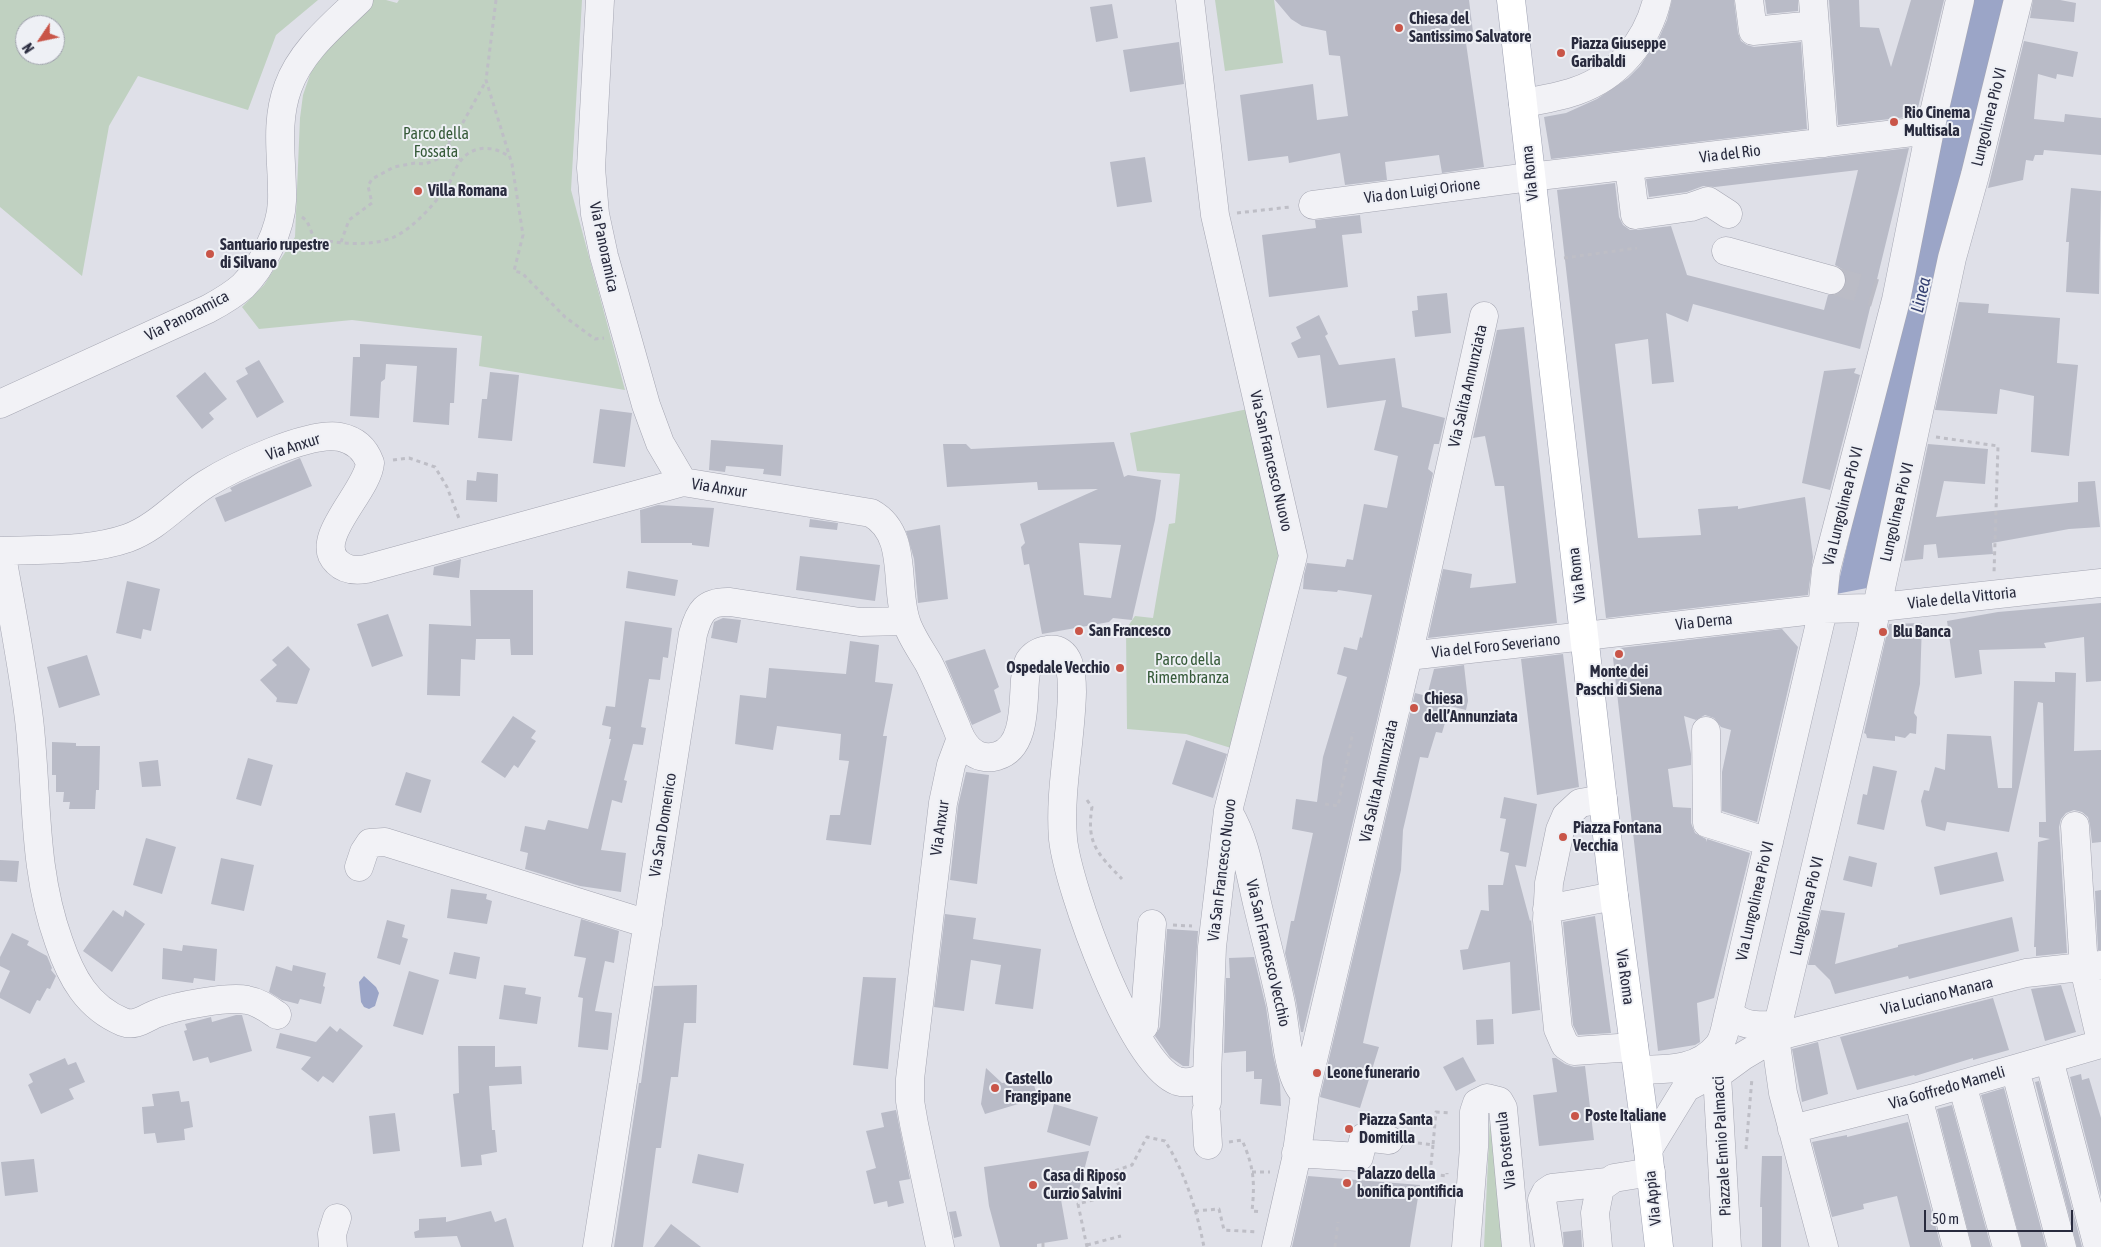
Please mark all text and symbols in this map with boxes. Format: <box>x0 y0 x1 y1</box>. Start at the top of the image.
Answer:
place label: Chiesa del Santissimo Salvatore <box>1409 9 1531 47</box>
north arrow <box>15 15 65 65</box>
marker: Chiesa del Santissimo Salvatore <box>1393 22 1405 34</box>
place label: Piazza Giuseppe Garibaldi <box>1571 34 1666 72</box>
text: N <box>19 40 37 56</box>
marker: Piazza Giuseppe Garibaldi <box>1555 47 1567 59</box>
street label: Lungolinea Pio VI <box>1967 66 2011 168</box>
place label: Rio Cinema Multisala <box>1904 103 1970 141</box>
marker: Rio Cinema Multisala <box>1888 116 1900 128</box>
park label: Parco della Fossata <box>403 124 469 162</box>
street label: Via del Rio <box>1698 141 1762 167</box>
street label: Via Roma <box>1518 144 1542 202</box>
street label: Via don Luigi Orione <box>1363 174 1481 208</box>
place label: Villa Romana <box>428 181 507 201</box>
marker: Villa Romana <box>412 185 424 197</box>
street label: Via Panoramica <box>585 200 623 294</box>
place label: Santuario rupestre di Silvano <box>220 235 329 273</box>
marker: Santuario rupestre di Silvano <box>204 248 216 260</box>
water label: Linea <box>1906 275 1936 315</box>
street label: Via Panoramica <box>142 287 232 345</box>
street label: Via Salita Annunziata <box>1445 323 1491 449</box>
street label: Via San Francesco Nuovo <box>1245 389 1297 533</box>
street label: Via Anxur <box>264 429 322 465</box>
street label: Via Lungolinea Pio VI <box>1819 444 1867 568</box>
street label: Lungolinea Pio VI <box>1876 461 1918 563</box>
street label: Via Anxur <box>690 474 748 502</box>
street label: Via Roma <box>1564 546 1590 604</box>
street label: Viale della Vittoria <box>1907 583 2017 613</box>
street label: Via Derna <box>1675 609 1733 635</box>
place label: San Francesco <box>1089 621 1171 641</box>
place label: Blu Banca <box>1893 622 1951 642</box>
marker: San Francesco <box>1073 625 1085 637</box>
marker: Blu Banca <box>1877 626 1889 638</box>
street label: Via del Foro Severiano <box>1431 630 1561 662</box>
marker: Monte dei Paschi di Siena <box>1613 648 1625 660</box>
park label: Parco della Rimembranza <box>1147 650 1229 688</box>
place label: Ospedale Vecchio <box>1006 658 1110 678</box>
marker: Ospedale Vecchio <box>1114 662 1126 674</box>
place label: Monte dei Paschi di Siena <box>1576 662 1662 700</box>
place label: Chiesa dell’Annunziata <box>1424 689 1518 727</box>
marker: Chiesa dell’Annunziata <box>1408 702 1420 714</box>
street label: Via Salita Annunziata <box>1356 718 1402 844</box>
street label: Via San Domenico <box>645 771 681 879</box>
street label: Via San Francesco Nuovo <box>1204 797 1240 943</box>
street label: Via Anxur <box>927 799 953 857</box>
place label: Piazza Fontana Vecchia <box>1573 818 1662 856</box>
marker: Piazza Fontana Vecchia <box>1557 831 1569 843</box>
street label: Via Lungolinea Pio VI <box>1732 839 1778 963</box>
street label: Lungolinea Pio VI <box>1786 855 1828 957</box>
street label: Via San Francesco Vecchio <box>1242 877 1294 1029</box>
street label: Via Roma <box>1612 948 1638 1006</box>
street label: Via Luciano Manara <box>1879 973 1995 1019</box>
street label: Via Goffredo Mameli <box>1887 1062 2007 1114</box>
place label: Leone funerario <box>1327 1063 1420 1083</box>
marker: Leone funerario <box>1311 1067 1323 1079</box>
place label: Castello Frangipane <box>1005 1069 1071 1107</box>
street label: Piazzale Ennio Palmacci <box>1709 1075 1735 1217</box>
marker: Castello Frangipane <box>989 1082 1001 1094</box>
place label: Poste Italiane <box>1585 1106 1666 1126</box>
place label: Piazza Santa Domitilla <box>1359 1110 1433 1148</box>
street label: Via Posterula <box>1492 1110 1520 1190</box>
marker: Poste Italiane <box>1569 1110 1581 1122</box>
marker: Piazza Santa Domitilla <box>1343 1123 1355 1135</box>
place label: Palazzo della bonifica pontificia <box>1357 1164 1463 1202</box>
place label: Casa di Riposo Curzio Salvini <box>1043 1166 1126 1204</box>
street label: Via Appia <box>1641 1170 1665 1226</box>
marker: Palazzo della bonifica pontificia <box>1341 1177 1353 1189</box>
marker: Casa di Riposo Curzio Salvini <box>1027 1179 1039 1191</box>
scale bar <box>1926 1200 2075 1232</box>
text: 50 m <box>1932 1210 1959 1227</box>

